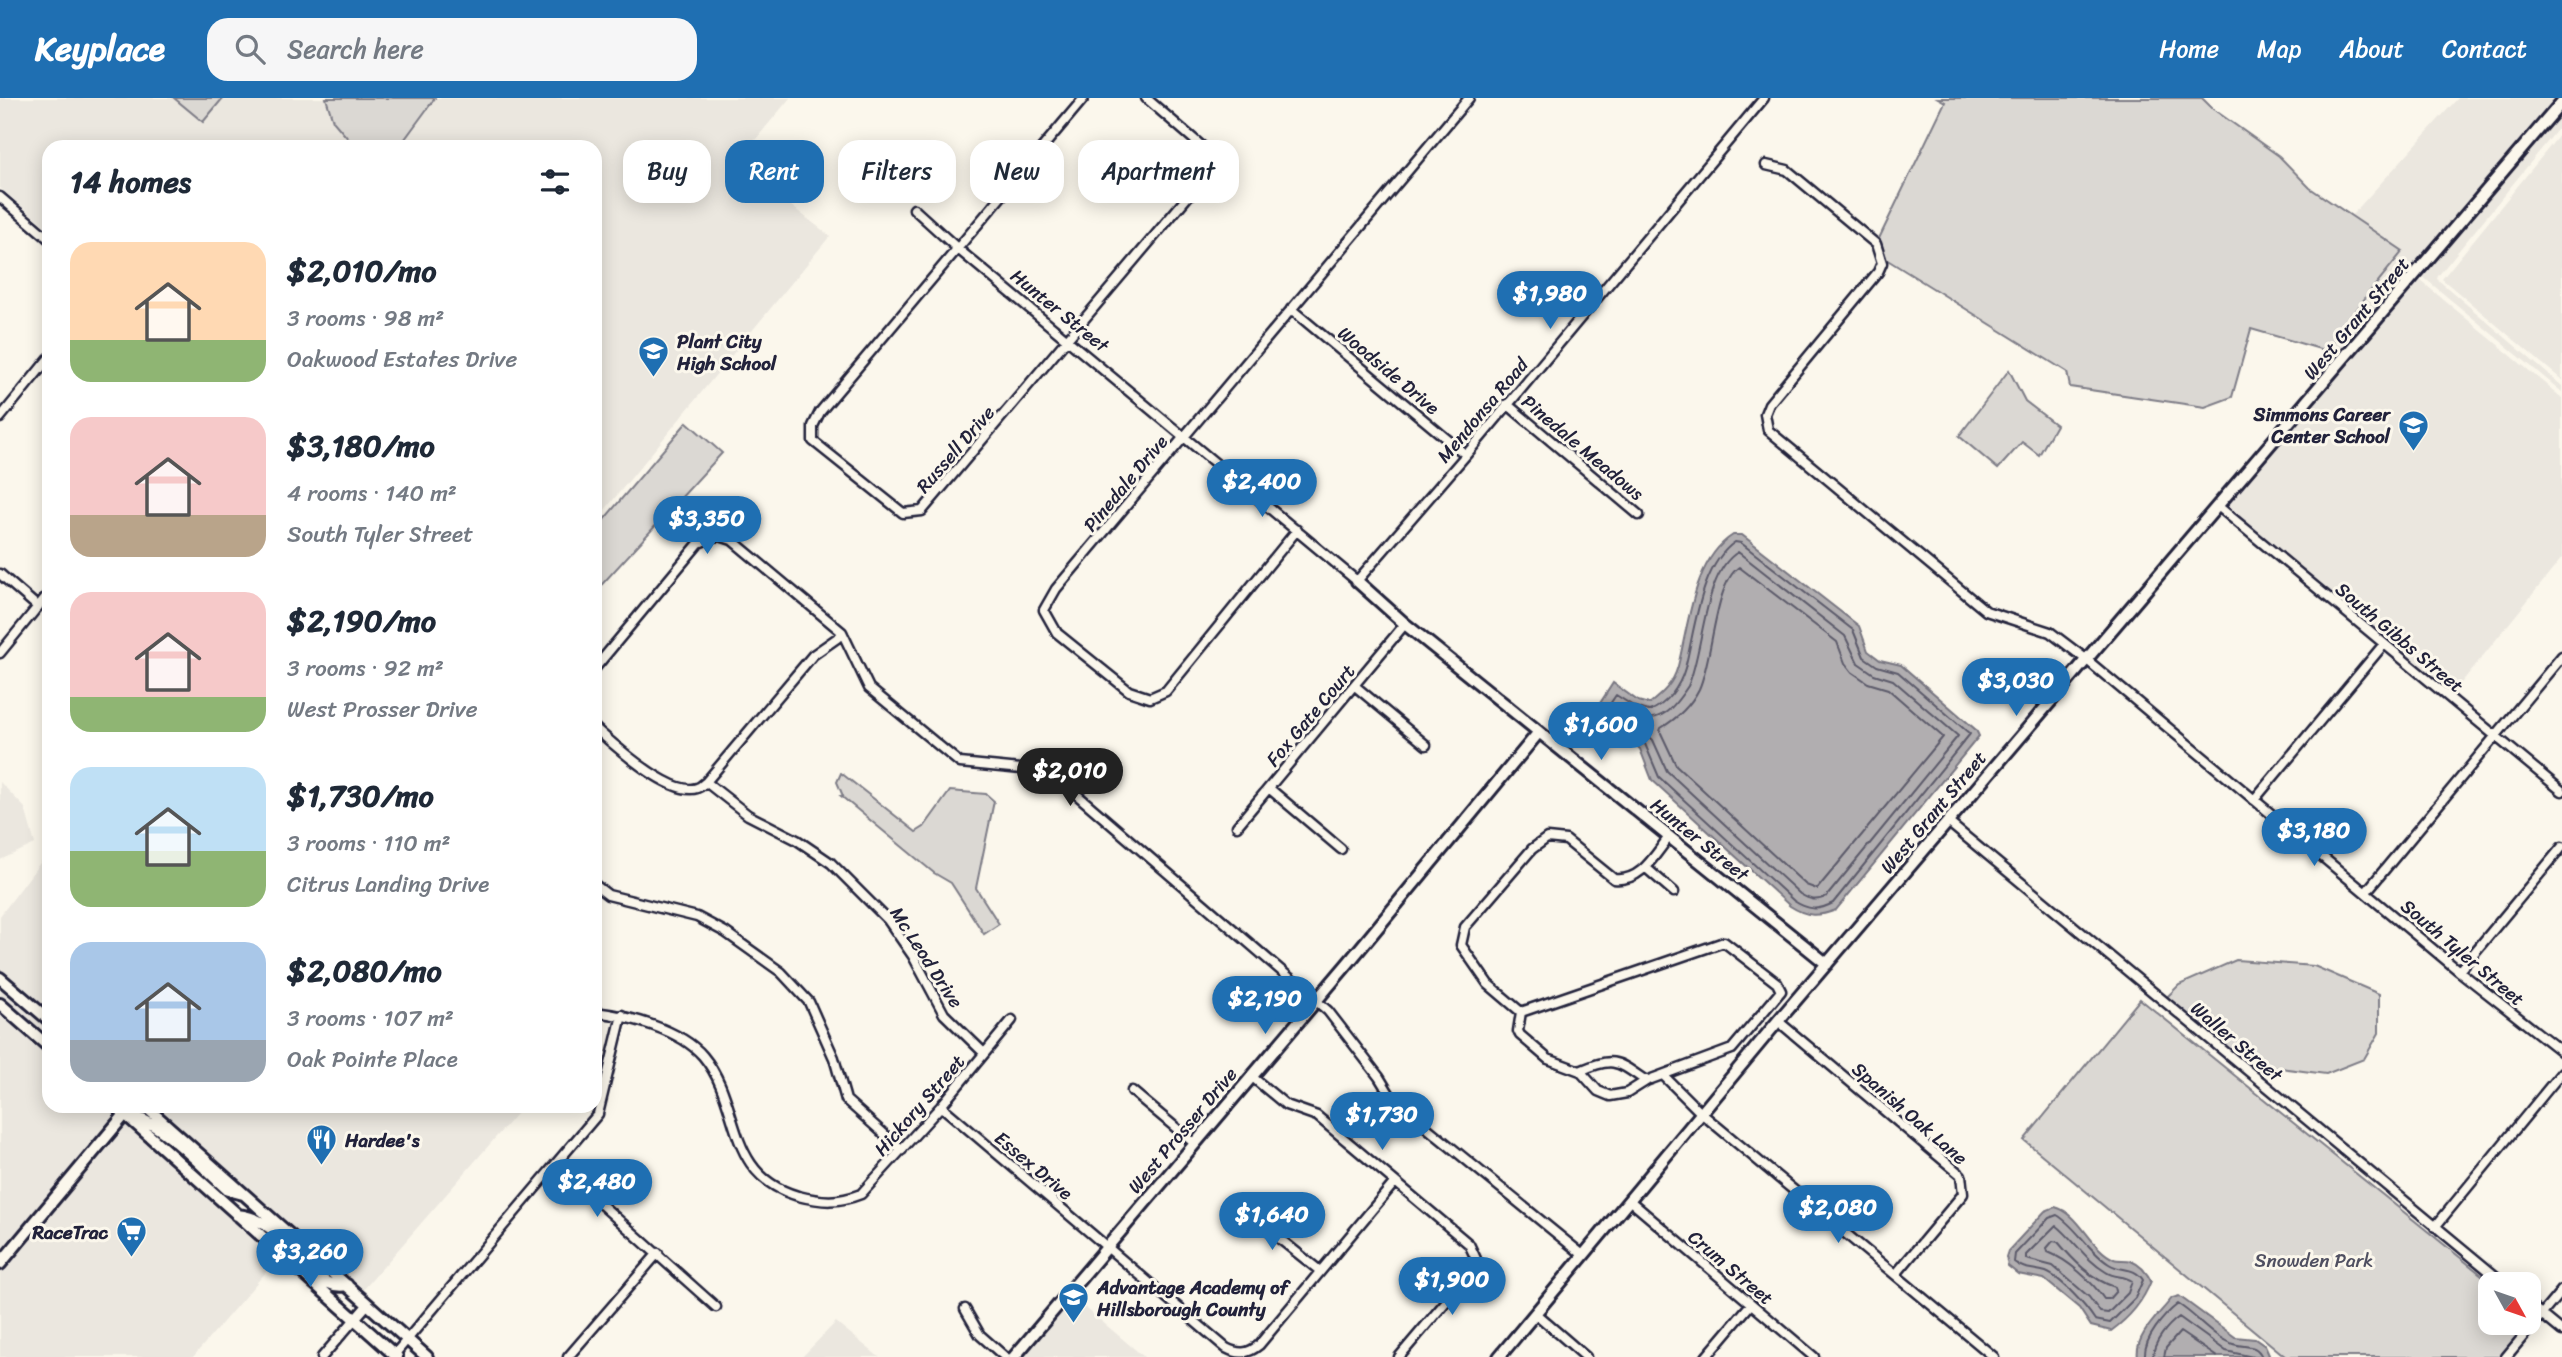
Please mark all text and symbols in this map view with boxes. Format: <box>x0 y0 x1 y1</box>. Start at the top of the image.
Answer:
search box <box>207 18 697 81</box>
text: Keyplace <box>35 20 165 78</box>
text: Search here <box>287 26 424 72</box>
text: Home <box>2159 28 2219 70</box>
text: Map <box>2257 28 2301 70</box>
text: About <box>2339 28 2404 70</box>
text: Contact <box>2442 28 2527 70</box>
icon: search <box>231 30 269 68</box>
chip: Buy <box>623 140 711 203</box>
chip: Rent <box>725 140 824 203</box>
chip: Filters <box>838 140 956 203</box>
chip: New <box>970 140 1064 203</box>
chip: Apartment <box>1078 140 1239 203</box>
text: 14 homes <box>70 155 191 209</box>
icon: filters <box>536 163 574 201</box>
text: $2,010/mo <box>287 244 437 298</box>
street label: West Grant Street <box>2295 249 2418 387</box>
street label: Hunter Street <box>1003 260 1117 362</box>
icon: home <box>126 270 210 354</box>
pin: $1,980 <box>1493 272 1607 331</box>
text: $1,980 <box>1513 273 1587 314</box>
text: 3 rooms · 98 m² <box>287 298 444 339</box>
street label: Woodside Drive <box>1330 318 1447 423</box>
place label: Plant City High School <box>676 325 778 380</box>
school or university icon: Plant City High School <box>637 335 671 379</box>
text: Oakwood Estates Drive <box>287 339 517 380</box>
street label: Mendonsa Road <box>1428 349 1537 471</box>
street label: Pinedale Meadows <box>1514 386 1652 509</box>
street label: Russell Drive <box>908 398 1003 501</box>
place label: Simmons Career Center School <box>2252 398 2391 453</box>
school or university icon: Simmons Career Center School <box>2396 408 2430 452</box>
text: $3,180/mo <box>287 419 435 473</box>
street label: Pinedale Drive <box>1075 427 1176 539</box>
icon: home <box>126 445 210 529</box>
pin: $2,400 <box>1205 460 1319 519</box>
text: $2,400 <box>1223 461 1301 502</box>
text: 4 rooms · 140 m² <box>287 473 457 514</box>
pin: $3,350 <box>650 496 764 556</box>
text: $3,350 <box>669 498 745 539</box>
text: South Tyler Street <box>287 514 473 555</box>
street label: South Gibbs Street <box>2328 573 2471 701</box>
text: $2,190/mo <box>287 594 436 648</box>
icon: home <box>126 620 210 704</box>
text: 3 rooms · 92 m² <box>287 648 444 689</box>
street label: Fox Gate Court <box>1257 657 1363 774</box>
pin: $3,030 <box>1959 658 2073 718</box>
text: $3,030 <box>1978 660 2054 701</box>
text: West Prosser Drive <box>287 689 478 730</box>
pin: $1,600 <box>1544 702 1658 762</box>
text: $1,600 <box>1564 704 1638 745</box>
street label: West Grant Street <box>1872 743 1995 881</box>
pin: $2,010 <box>1013 748 1127 808</box>
text: $2,010 <box>1033 750 1107 791</box>
text: $1,730/mo <box>287 769 434 823</box>
street label: Hunter Street <box>1643 789 1757 891</box>
icon: home <box>126 795 210 879</box>
pin: $3,180 <box>2257 808 2371 868</box>
text: $3,180 <box>2278 810 2350 851</box>
text: 3 rooms · 110 m² <box>287 823 451 864</box>
text: Citrus Landing Drive <box>287 864 489 905</box>
street label: South Tyler Street <box>2393 890 2532 1014</box>
street label: Mc Leod Drive <box>881 900 972 1015</box>
text: $2,080/mo <box>287 944 442 998</box>
icon: home <box>126 970 210 1054</box>
pin: $2,190 <box>1208 976 1322 1036</box>
text: $2,190 <box>1228 978 1302 1019</box>
street label: Waller Street <box>2183 993 2291 1091</box>
text: 3 rooms · 107 m² <box>287 998 454 1039</box>
text: Oak Pointe Place <box>287 1039 458 1080</box>
street label: Hickory Street <box>865 1047 973 1164</box>
street label: Spanish Oak Lane <box>1844 1053 1975 1174</box>
street label: West Prosser Drive <box>1119 1059 1246 1201</box>
pin: $1,730 <box>1325 1093 1439 1152</box>
text: $1,730 <box>1346 1094 1418 1135</box>
street label: Essex Drive <box>987 1122 1081 1209</box>
restaurant icon: Hardee's <box>305 1123 339 1167</box>
place label: Hardee's <box>344 1124 421 1157</box>
pin: $2,480 <box>540 1160 654 1219</box>
text: $2,480 <box>558 1161 636 1202</box>
pin: $2,080 <box>1781 1186 1895 1245</box>
text: $2,080 <box>1799 1187 1877 1228</box>
pin: $1,640 <box>1215 1192 1329 1252</box>
text: $1,640 <box>1235 1194 1309 1235</box>
supermarket icon: RaceTrac <box>114 1215 148 1259</box>
place label: RaceTrac <box>31 1216 109 1249</box>
street label: Crum Street <box>1680 1221 1781 1313</box>
pin: $3,260 <box>253 1230 367 1289</box>
text: $3,260 <box>272 1231 348 1272</box>
park label: Snowden Park <box>2255 1244 2373 1277</box>
pin: $1,900 <box>1395 1258 1509 1317</box>
text: $1,900 <box>1415 1259 1489 1300</box>
place label: Advantage Academy of Hillsborough County <box>1096 1271 1292 1326</box>
north arrow <box>2478 1272 2541 1335</box>
map controls <box>2478 1272 2541 1335</box>
school or university icon: Advantage Academy of Hillsborough County <box>1057 1281 1091 1325</box>

